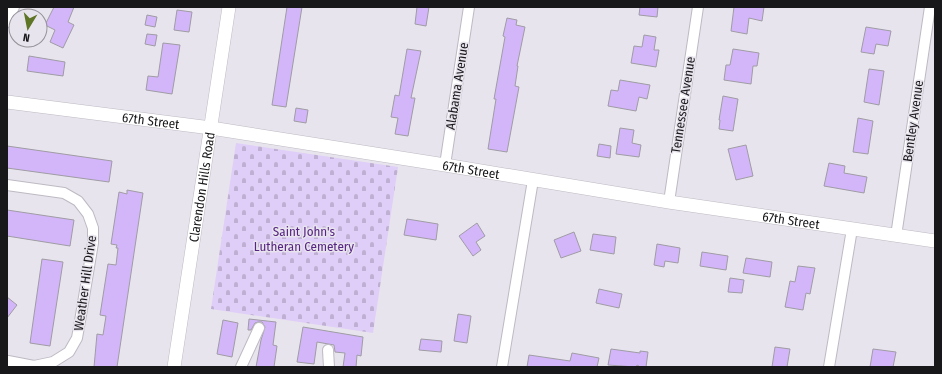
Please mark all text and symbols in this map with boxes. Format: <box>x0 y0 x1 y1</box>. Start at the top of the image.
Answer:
north arrow <box>8 8 48 48</box>
text: N <box>22 30 31 44</box>
street label: Alabama Avenue <box>443 41 471 131</box>
street label: Tennessee Avenue <box>668 56 698 154</box>
street label: Bentley Avenue <box>900 79 926 163</box>
street label: 67th Street <box>121 109 181 132</box>
street label: Clarendon Hills Road <box>186 131 217 243</box>
street label: 67th Street <box>441 157 502 182</box>
street label: 67th Street <box>761 208 821 232</box>
park label: Saint John's Lutheran Cemetery <box>254 224 354 254</box>
street label: Weather Hill Drive <box>71 234 99 332</box>

